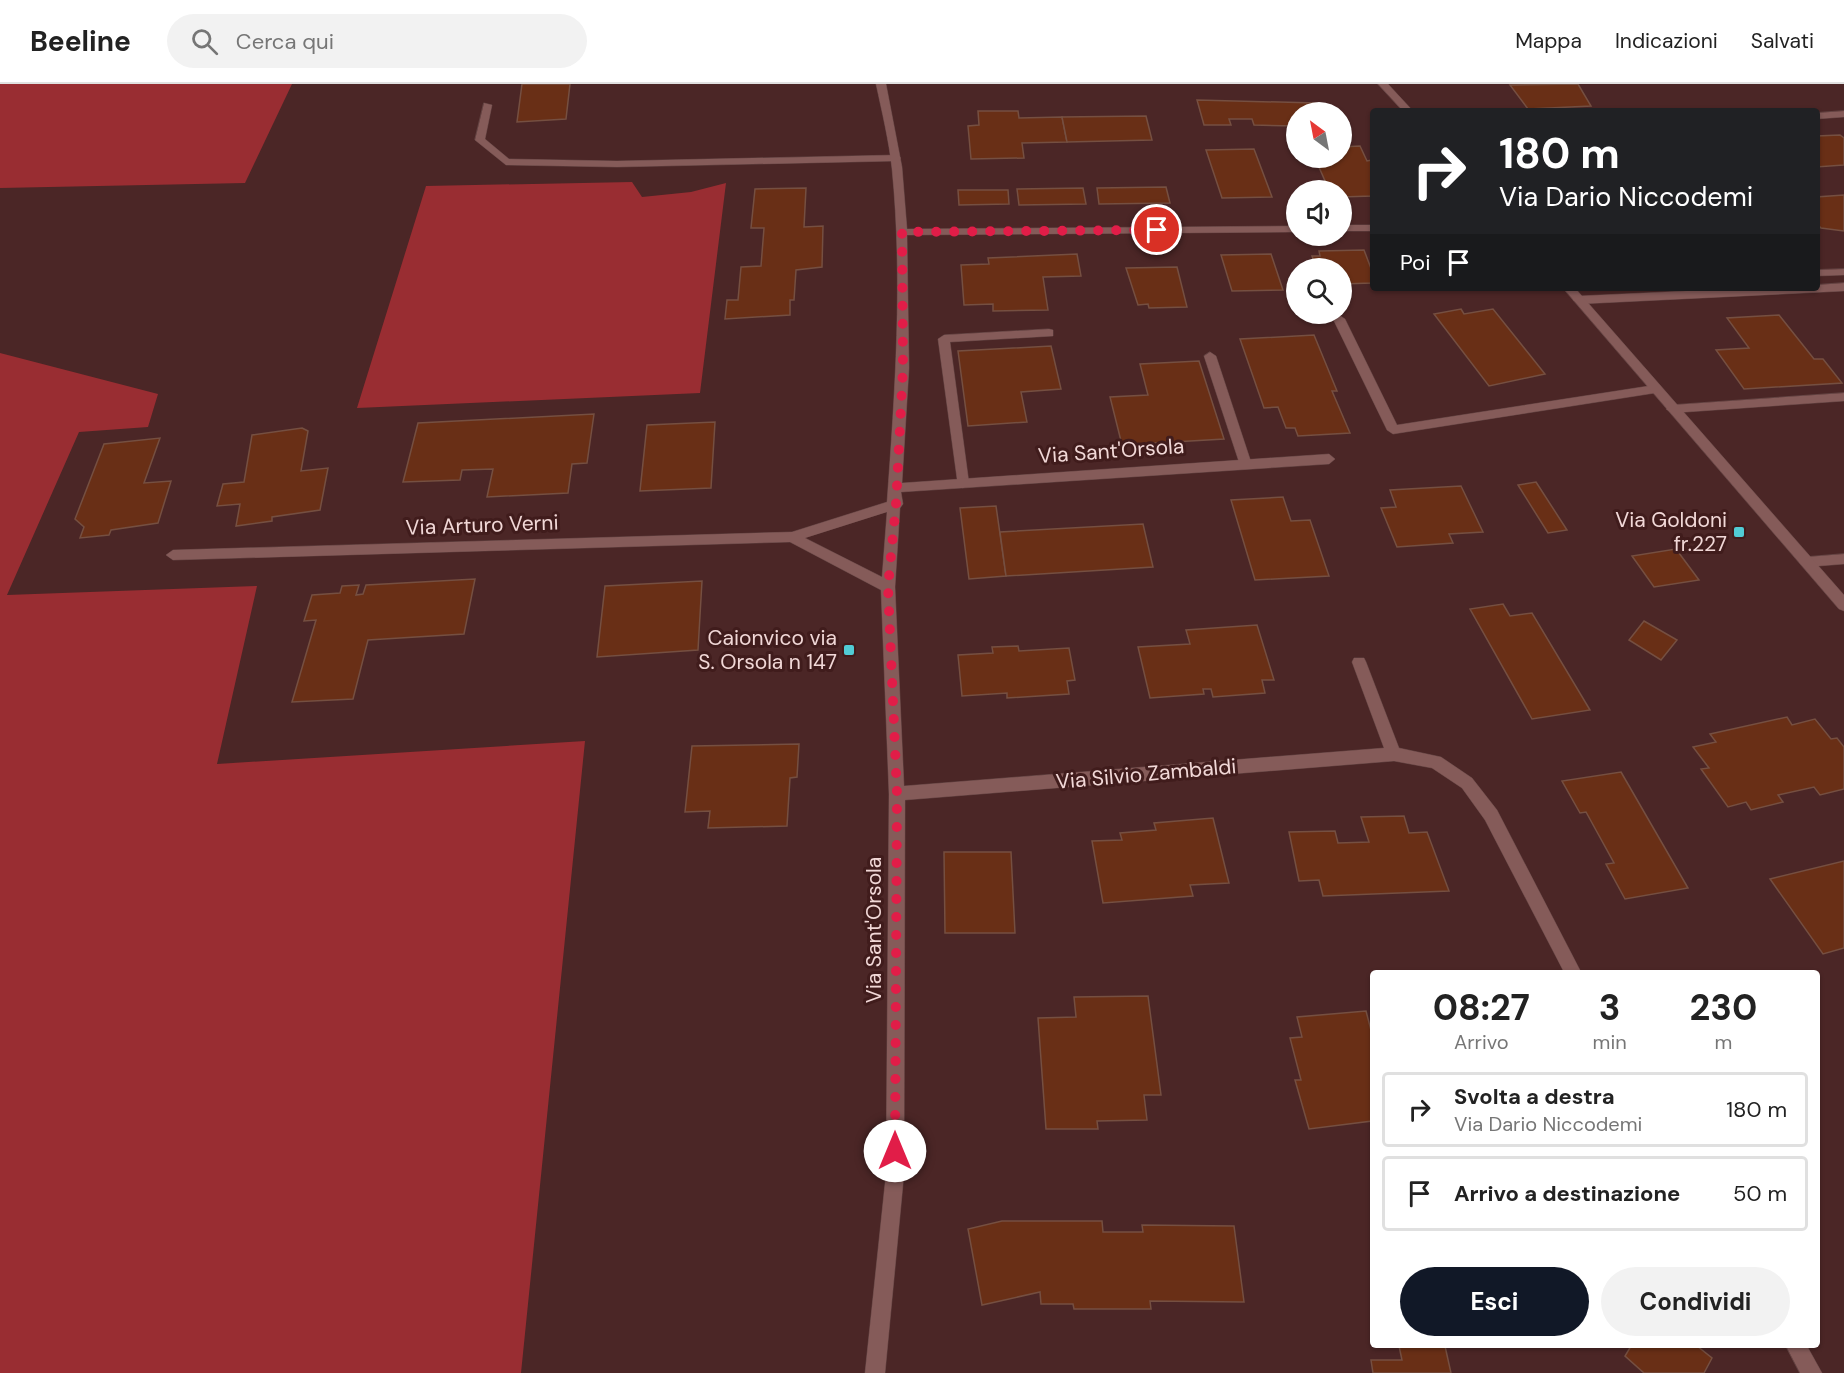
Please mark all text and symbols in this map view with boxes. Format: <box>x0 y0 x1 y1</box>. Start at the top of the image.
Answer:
search box <box>167 14 587 68</box>
text: Beeline <box>30 23 131 60</box>
icon: search <box>188 25 221 58</box>
text: Cerca qui <box>236 27 334 56</box>
text: Mappa <box>1515 27 1582 55</box>
text: Indicazioni <box>1615 27 1718 55</box>
text: Salvati <box>1751 27 1814 55</box>
north arrow <box>1286 102 1352 168</box>
map controls <box>1286 102 1352 324</box>
text: 180 m <box>1499 126 1620 181</box>
icon: right <box>1400 132 1478 210</box>
text: Via Dario Niccodemi <box>1499 179 1753 214</box>
button: sound <box>1286 180 1352 246</box>
pin <box>1131 204 1182 255</box>
icon: arrive <box>1140 213 1173 246</box>
icon: arrive <box>1442 246 1475 279</box>
text: Poi <box>1400 248 1430 277</box>
button: search <box>1286 258 1352 324</box>
street label: Via Sant'Orsola <box>1037 432 1185 470</box>
place label: Via Goldoni fr.227 <box>1615 506 1727 558</box>
street label: Via Arturo Verni <box>405 508 559 542</box>
marker: Via Goldoni fr.227 <box>1732 525 1746 539</box>
place label: Caionvico via S. Orsola n 147 <box>698 624 837 676</box>
marker: Caionvico via S. Orsola n 147 <box>842 643 856 657</box>
street label: Via Silvio Zambaldi <box>1055 752 1237 796</box>
street label: Via Sant'Orsola <box>860 857 888 1003</box>
text: 08:27 <box>1433 984 1530 1031</box>
text: 3 <box>1599 984 1620 1031</box>
text: 230 <box>1689 984 1757 1031</box>
text: Arrivo <box>1454 1029 1509 1055</box>
text: min <box>1593 1029 1627 1055</box>
text: m <box>1714 1029 1732 1055</box>
text: Svolta a destra <box>1454 1082 1615 1111</box>
icon: right <box>1403 1093 1436 1126</box>
text: 180 m <box>1726 1095 1787 1124</box>
text: Via Dario Niccodemi <box>1454 1111 1642 1137</box>
position arrow <box>863 1119 927 1183</box>
icon: arrive <box>1403 1177 1436 1210</box>
text: Arrivo a destinazione <box>1454 1179 1680 1208</box>
text: 50 m <box>1733 1179 1787 1208</box>
button: Esci <box>1400 1267 1589 1336</box>
button: Condividi <box>1601 1267 1790 1336</box>

